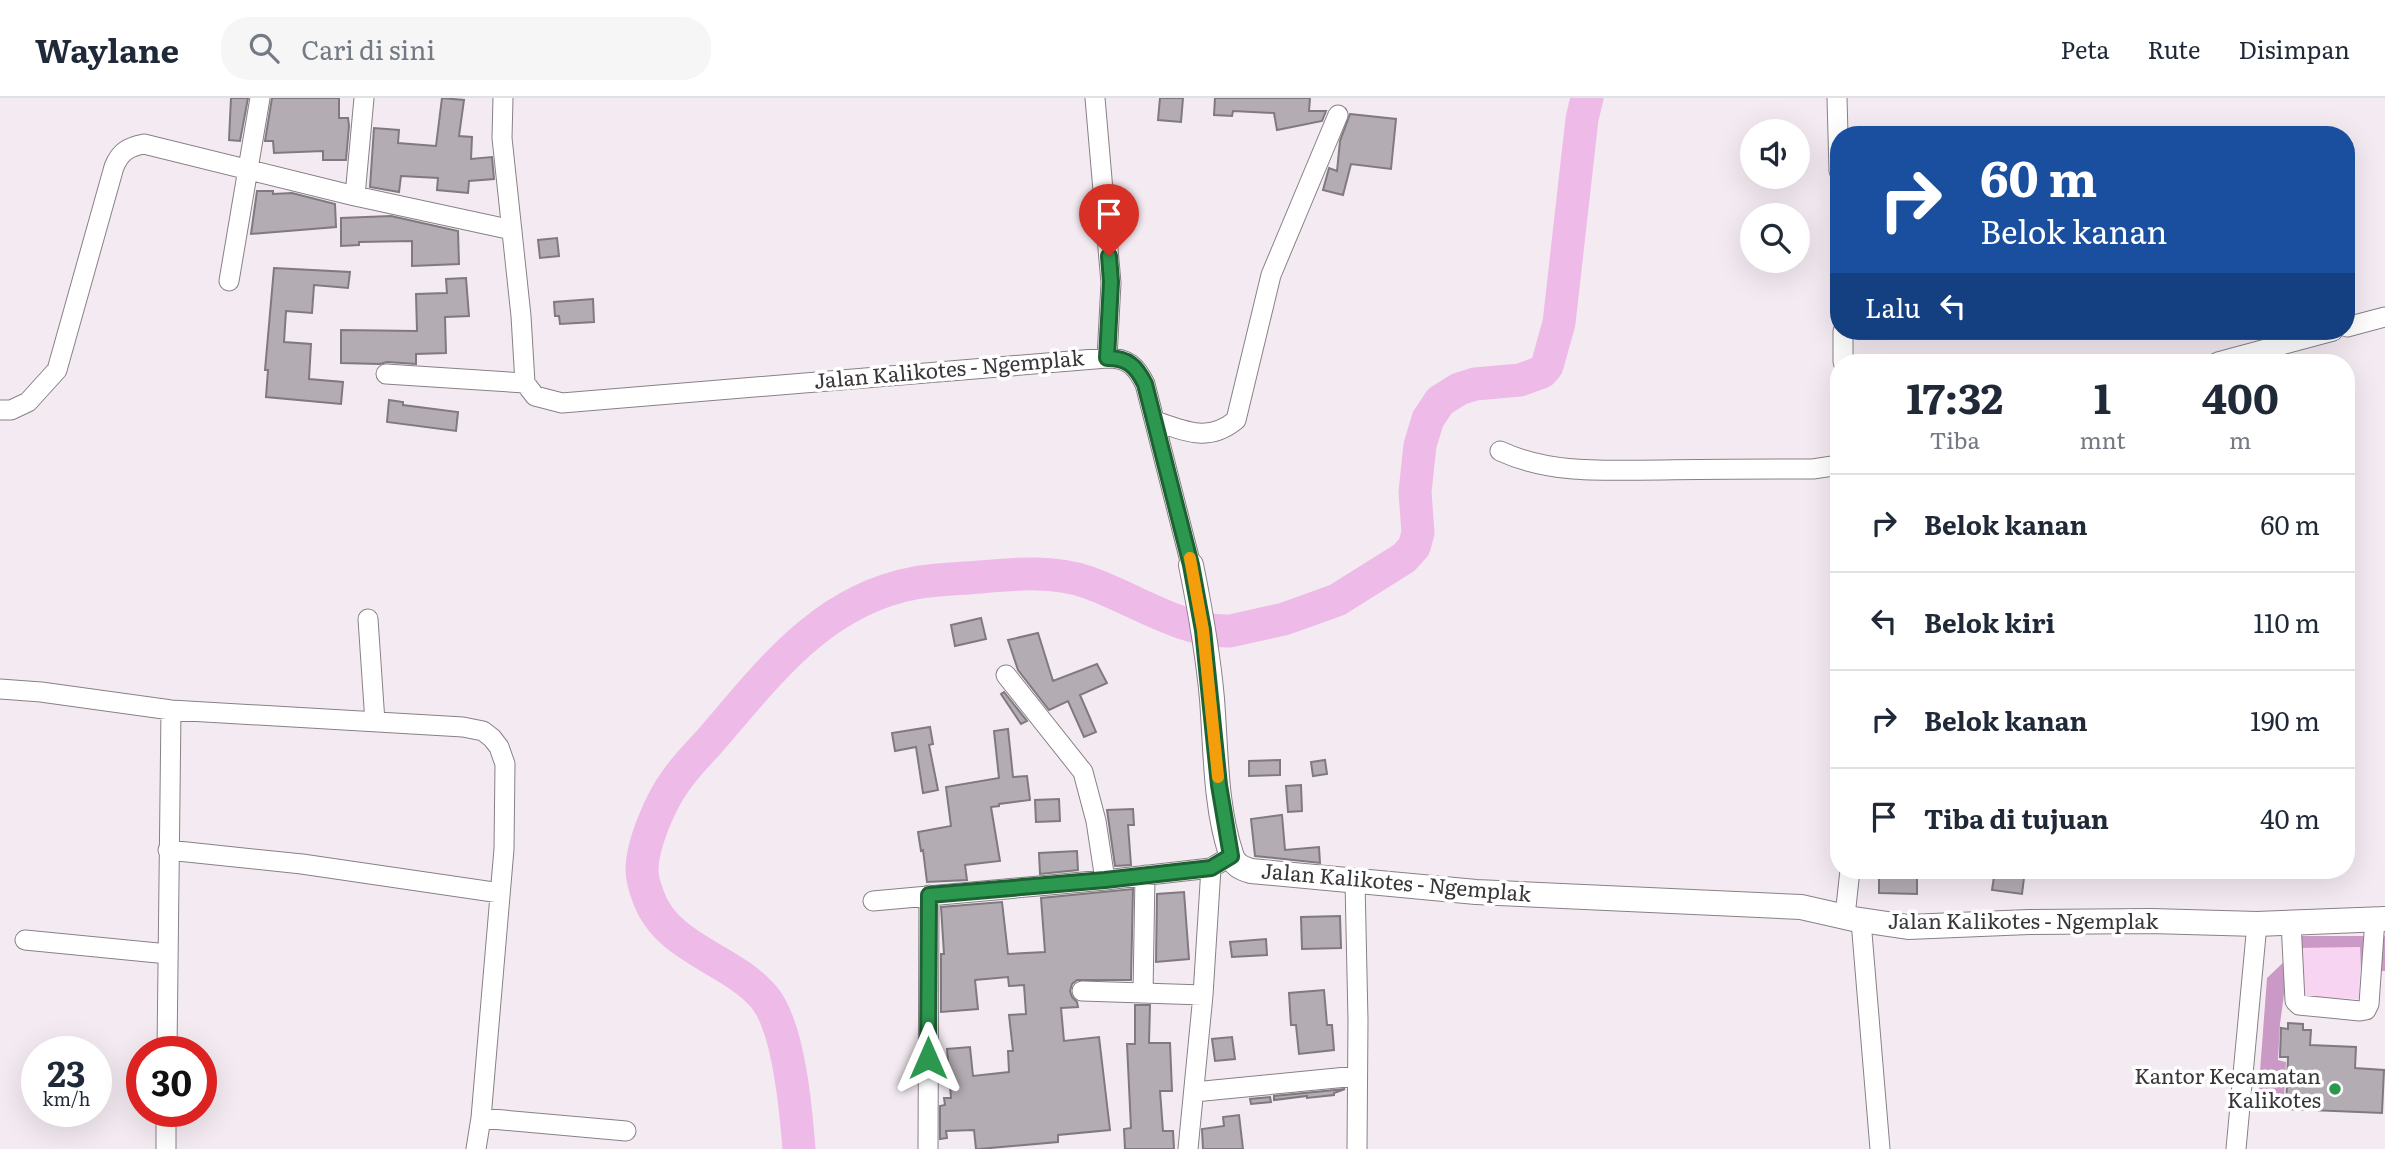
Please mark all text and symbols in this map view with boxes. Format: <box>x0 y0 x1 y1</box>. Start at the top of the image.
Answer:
search box <box>221 17 711 80</box>
text: Waylane <box>35 24 179 73</box>
icon: search <box>245 29 283 67</box>
text: Cari di sini <box>301 29 435 68</box>
text: Peta <box>2061 31 2110 66</box>
text: Rute <box>2148 31 2200 66</box>
text: Disimpan <box>2238 31 2350 66</box>
map controls <box>1740 119 1810 273</box>
button: sound <box>1740 119 1810 189</box>
text: 60 m <box>1980 139 2097 212</box>
icon: right <box>1865 154 1956 245</box>
pin <box>1079 184 1139 256</box>
icon: arrive <box>1090 195 1128 233</box>
button: search <box>1740 203 1810 273</box>
text: Belok kanan <box>1980 206 2168 254</box>
text: Lalu <box>1865 287 1920 326</box>
icon: left <box>1934 287 1972 325</box>
street label: Jalan Kalikotes - Ngemplak <box>813 340 1085 395</box>
text: 17:32 <box>1906 365 2003 427</box>
text: 1 <box>2094 365 2111 427</box>
text: 400 <box>2202 365 2279 427</box>
text: Tiba <box>1930 422 1980 456</box>
text: mnt <box>2080 422 2125 456</box>
text: m <box>2229 422 2251 456</box>
icon: right <box>1865 504 1903 542</box>
text: Belok kanan <box>1924 504 2088 543</box>
text: 60 m <box>2261 504 2320 543</box>
icon: left <box>1865 602 1903 640</box>
text: Belok kiri <box>1924 602 2055 641</box>
text: 110 m <box>2253 602 2320 641</box>
icon: right <box>1865 700 1903 738</box>
text: Belok kanan <box>1924 700 2088 739</box>
text: 190 m <box>2250 700 2320 739</box>
icon: arrive <box>1865 798 1903 836</box>
text: Tiba di tujuan <box>1924 798 2109 837</box>
text: 40 m <box>2260 798 2320 837</box>
street label: Jalan Kalikotes - Ngemplak <box>1260 853 1533 908</box>
street label: Jalan Kalikotes - Ngemplak <box>1888 904 2159 935</box>
position arrow <box>891 1021 965 1095</box>
speed limit sign: 30 <box>126 1036 217 1127</box>
text: 23 <box>47 1046 86 1098</box>
place label: Kantor Kecamatan Kalikotes <box>2134 1059 2321 1114</box>
marker: Kantor Kecamatan Kalikotes <box>2327 1081 2343 1097</box>
text: km/h <box>43 1085 90 1112</box>

